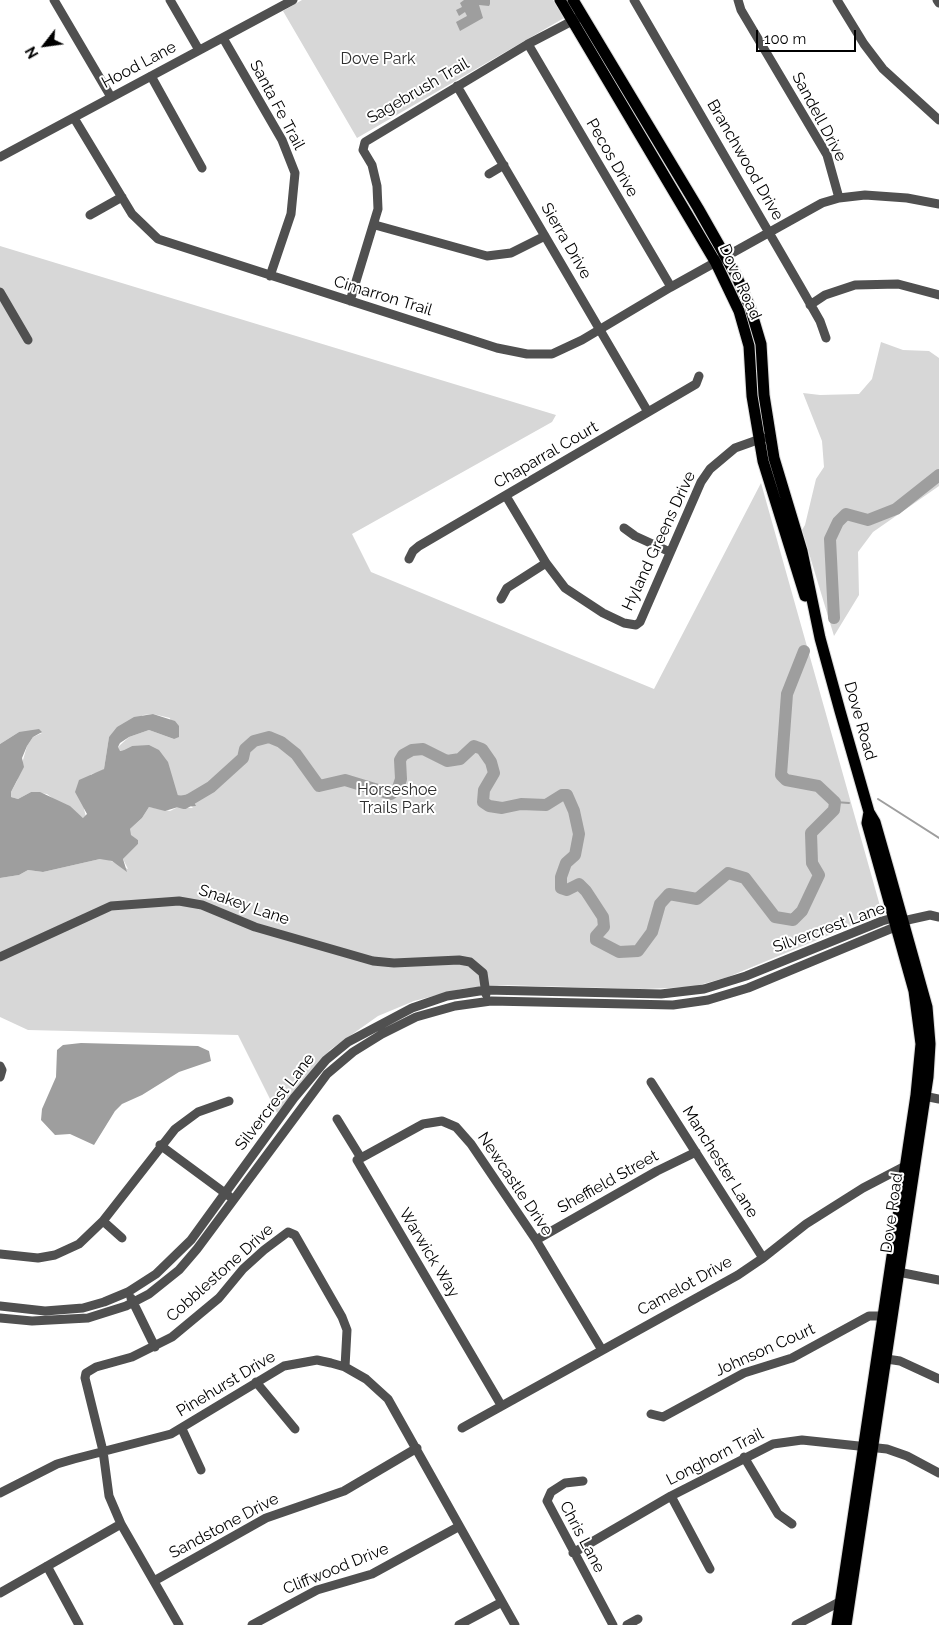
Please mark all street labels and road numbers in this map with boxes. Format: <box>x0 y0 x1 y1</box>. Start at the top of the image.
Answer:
street label: Hood Lane <box>99 37 179 93</box>
street label: Sagebrush Trail <box>364 54 472 128</box>
street label: Santa Fe Trail <box>245 57 309 153</box>
street label: Sandell Drive <box>788 69 850 165</box>
street label: Branchwood Drive <box>703 96 787 224</box>
street label: Pecos Drive <box>582 115 642 201</box>
street label: Sierra Drive <box>536 199 596 283</box>
street label: Dove Road <box>715 241 765 323</box>
street label: Cimarron Trail <box>331 272 435 320</box>
street label: Chaparral Court <box>491 417 601 493</box>
street label: Hyland Greens Drive <box>618 468 700 614</box>
street label: Dove Road <box>840 680 880 762</box>
street label: Snakey Lane <box>196 881 292 929</box>
street label: Silvercrest Lane <box>770 899 888 957</box>
street label: Silvercrest Lane <box>231 1050 319 1154</box>
street label: Manchester Lane <box>678 1103 762 1221</box>
street label: Newcastle Drive <box>473 1129 557 1239</box>
street label: Sheffield Street <box>554 1146 662 1218</box>
street label: Dove Road <box>877 1172 907 1254</box>
street label: Warwick Way <box>395 1205 463 1301</box>
street label: Cobblestone Drive <box>163 1220 277 1326</box>
street label: Camelot Drive <box>634 1252 736 1320</box>
street label: Johnson Court <box>712 1319 818 1381</box>
street label: Pinehurst Drive <box>173 1347 279 1421</box>
street label: Longhorn Trail <box>663 1424 767 1490</box>
street label: Sandstone Drive <box>166 1489 282 1563</box>
street label: Chris Lane <box>555 1498 609 1576</box>
street label: Cliffwood Drive <box>280 1539 392 1599</box>

